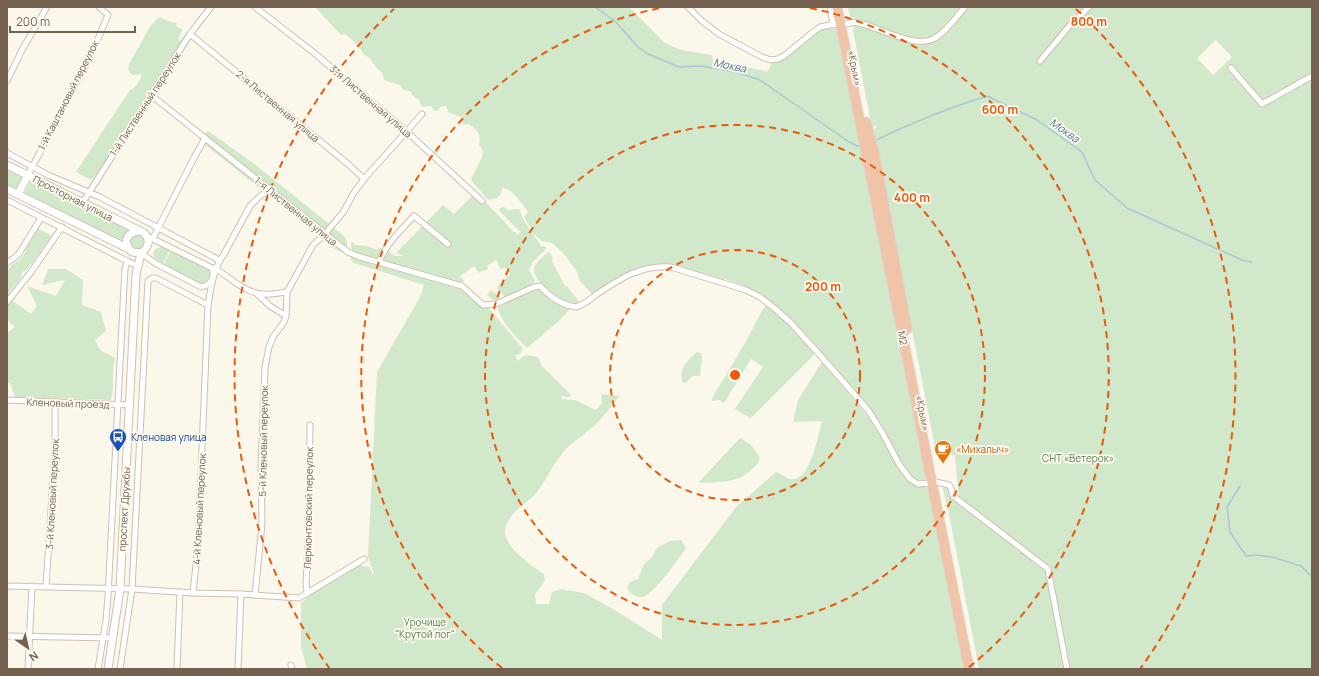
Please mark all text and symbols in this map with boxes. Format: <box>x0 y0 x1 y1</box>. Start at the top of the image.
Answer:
scale bar <box>10 8 135 34</box>
text: 200 m <box>16 13 50 30</box>
text: 800 m <box>1071 13 1107 30</box>
street label: 1-й Каштановый переулок <box>34 37 102 152</box>
street label: 1-й Лиственный переулок <box>106 48 184 159</box>
street label: «Крым» <box>845 49 865 87</box>
water label: Моква <box>712 54 749 76</box>
street label: 3-я Лиственная улица <box>327 61 415 141</box>
street label: 2-я Лиственная улица <box>233 67 323 145</box>
text: 600 m <box>982 101 1018 118</box>
water label: Моква <box>1047 114 1084 146</box>
street label: Просторная улица <box>31 172 115 224</box>
street label: 1-я Лиственная улица <box>252 173 340 249</box>
text: 400 m <box>894 189 930 206</box>
text: 200 m <box>805 278 841 295</box>
street label: М2 <box>895 330 911 347</box>
centre of rings <box>728 368 742 382</box>
street label: 5-й Кленовый переулок <box>255 384 271 497</box>
street label: «Крым» <box>913 394 933 432</box>
street label: Кленовый проезд <box>26 395 110 411</box>
bus stop icon: Кленовая улица <box>108 427 128 452</box>
place label: Кленовая улица <box>131 430 207 444</box>
street label: 3-й Кленовый переулок <box>42 437 62 550</box>
cafe icon: «Михалыч» <box>933 439 953 464</box>
place label: «Михалыч» <box>956 442 1009 456</box>
street label: Лермонтовский переулок <box>300 446 316 569</box>
park label: СНТ «Ветерок» <box>1042 451 1114 465</box>
street label: 4-й Кленовый переулок <box>189 452 209 565</box>
street label: проспект Дружбы <box>115 466 133 552</box>
park label: Урочище "Крутой лог" <box>395 615 455 641</box>
north arrow <box>8 628 48 668</box>
text: N <box>26 648 41 665</box>

